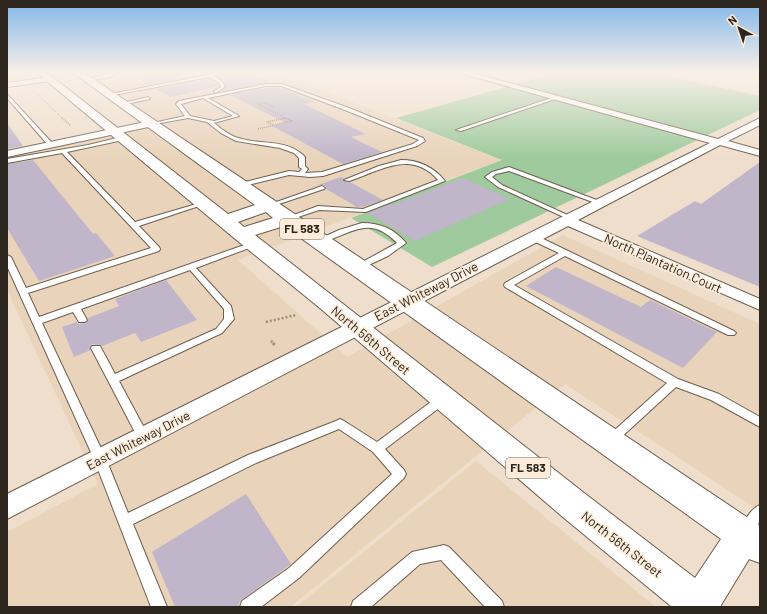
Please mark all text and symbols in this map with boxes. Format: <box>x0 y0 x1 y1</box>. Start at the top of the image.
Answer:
north arrow <box>719 8 759 48</box>
text: N <box>725 13 739 27</box>
road number: FL 583 <box>280 219 324 239</box>
street label: North Plantation Court <box>602 230 724 296</box>
street label: East Whiteway Drive <box>371 258 481 324</box>
street label: North 56th Street <box>328 302 414 378</box>
street label: East Whiteway Drive <box>83 407 193 473</box>
road number: FL 583 <box>506 458 550 478</box>
street label: North 56th Street <box>578 507 666 581</box>

